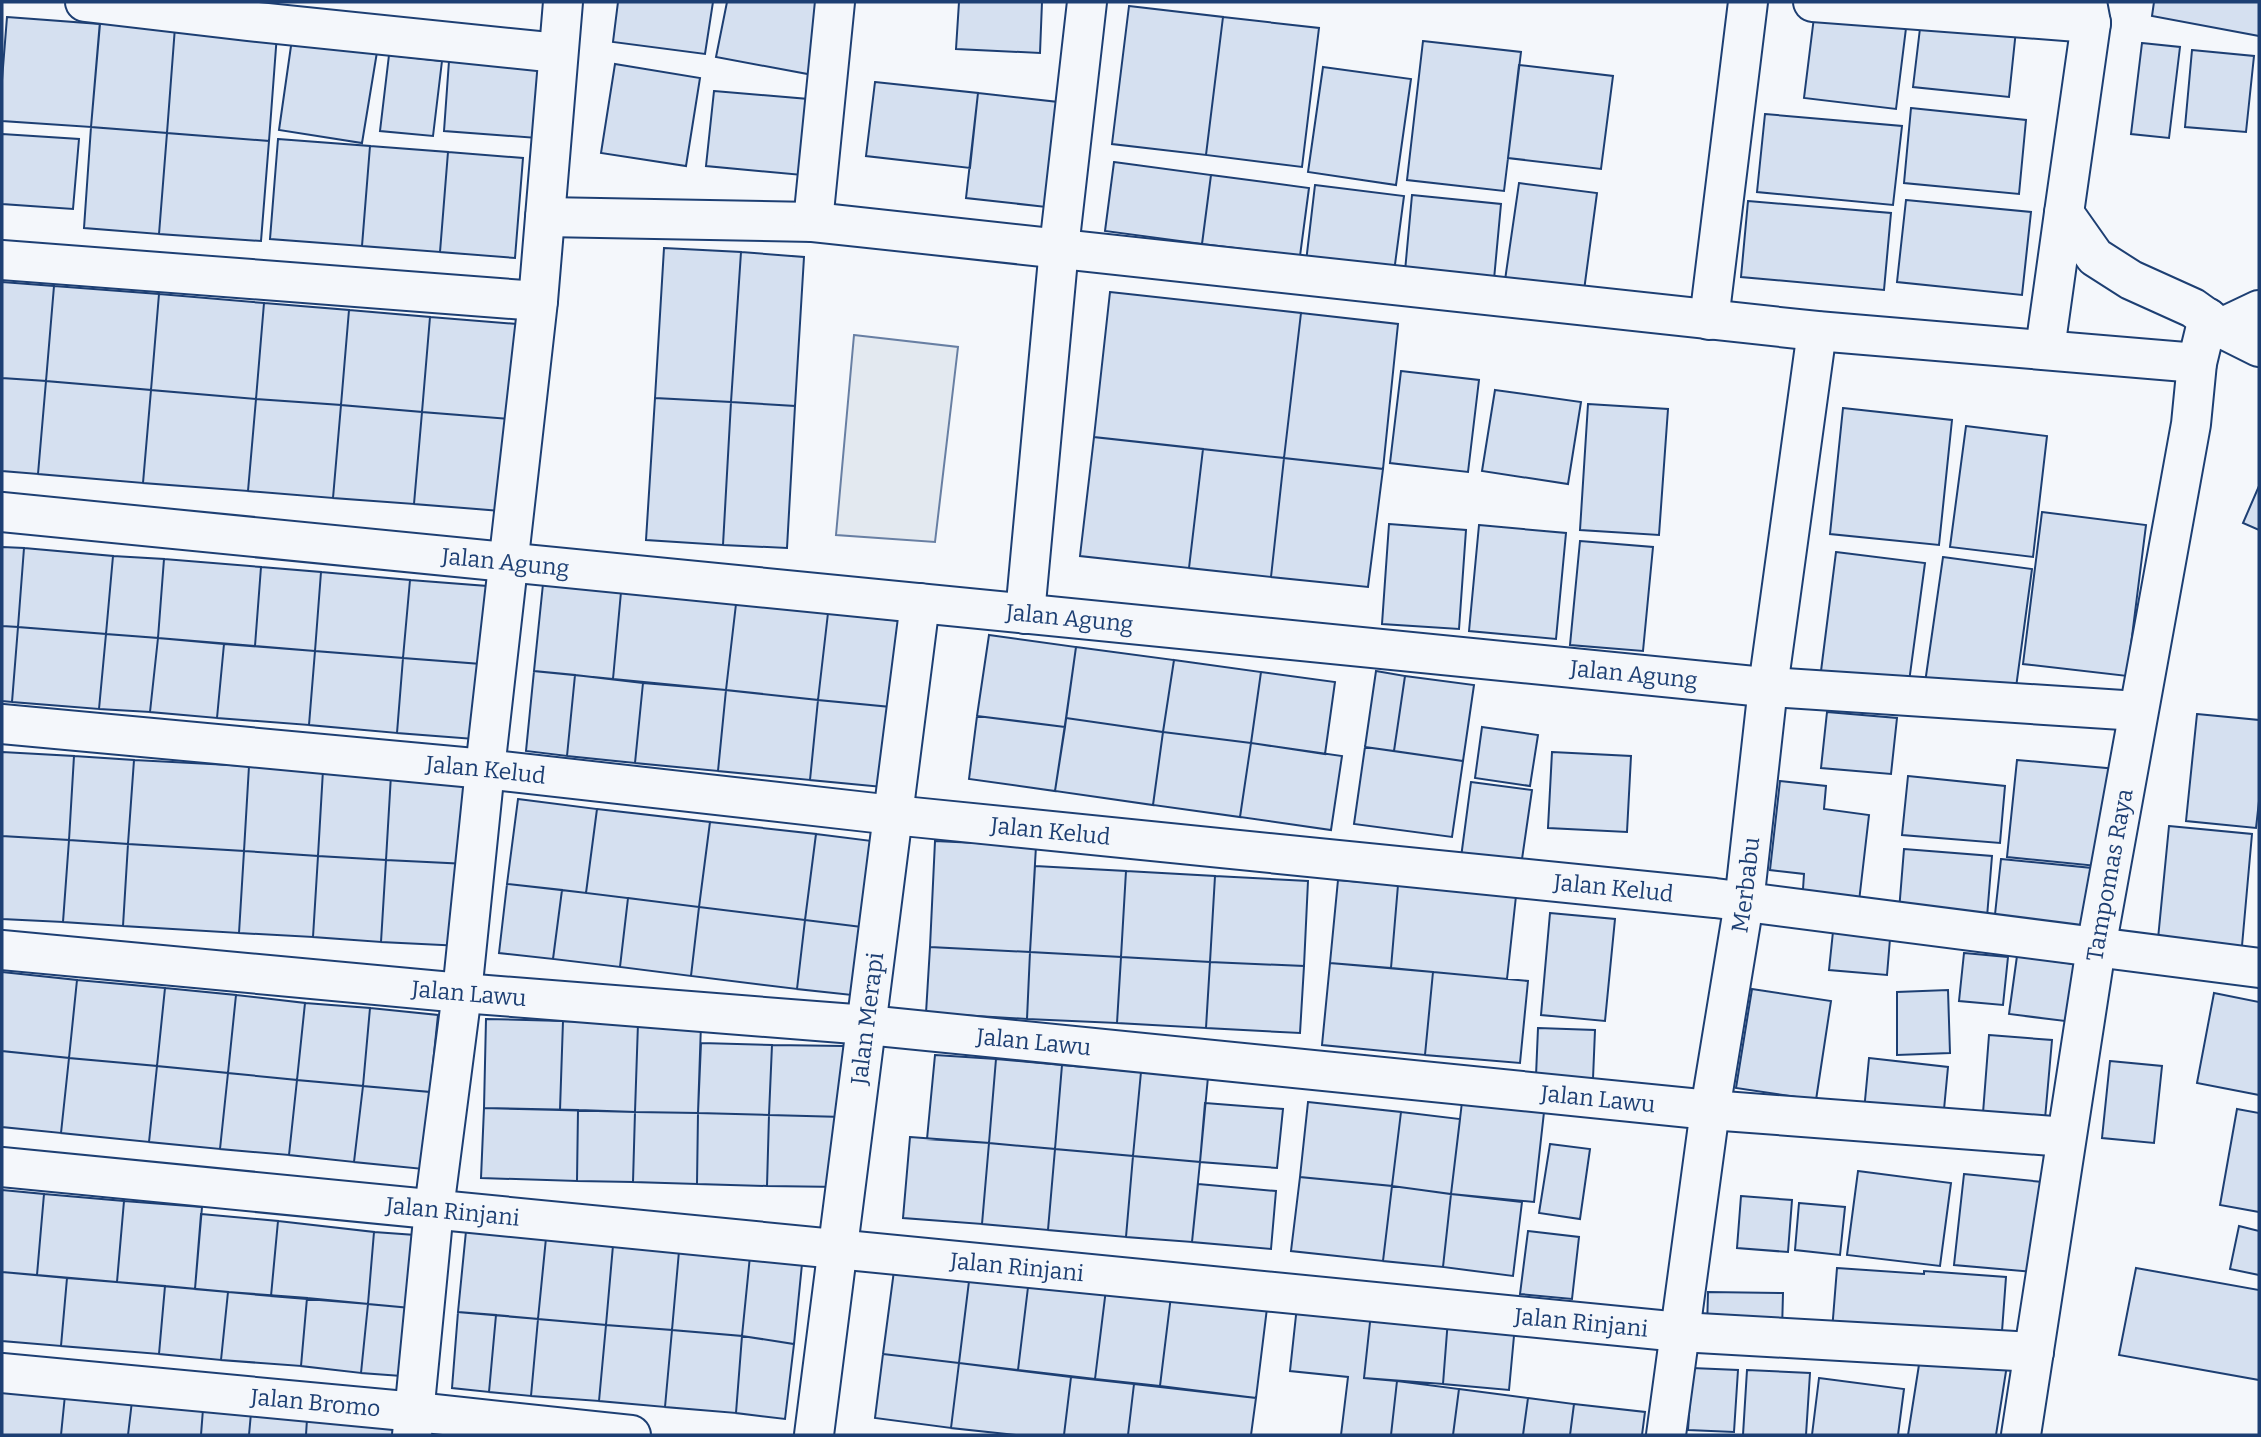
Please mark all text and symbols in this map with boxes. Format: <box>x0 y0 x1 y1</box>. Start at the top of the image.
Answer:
street label: Jalan Agung <box>439 542 571 582</box>
street label: Jalan Agung <box>1004 598 1135 638</box>
street label: Jalan Agung <box>1568 654 1699 694</box>
street label: Jalan Kelud <box>424 749 548 790</box>
street label: Tampomas Raya <box>2080 786 2139 963</box>
street label: Jalan Kelud <box>988 811 1112 851</box>
street label: Merbabu <box>1725 836 1765 935</box>
street label: Jalan Kelud <box>1551 868 1675 908</box>
street label: Jalan Merapi <box>845 950 889 1087</box>
street label: Jalan Lawu <box>409 974 527 1012</box>
street label: Jalan Lawu <box>974 1022 1093 1062</box>
street label: Jalan Lawu <box>1538 1079 1657 1118</box>
street label: Jalan Rinjani <box>384 1191 521 1232</box>
street label: Jalan Rinjani <box>948 1246 1085 1287</box>
street label: Jalan Rinjani <box>1512 1302 1650 1343</box>
street label: Jalan Bromo <box>248 1382 382 1423</box>

